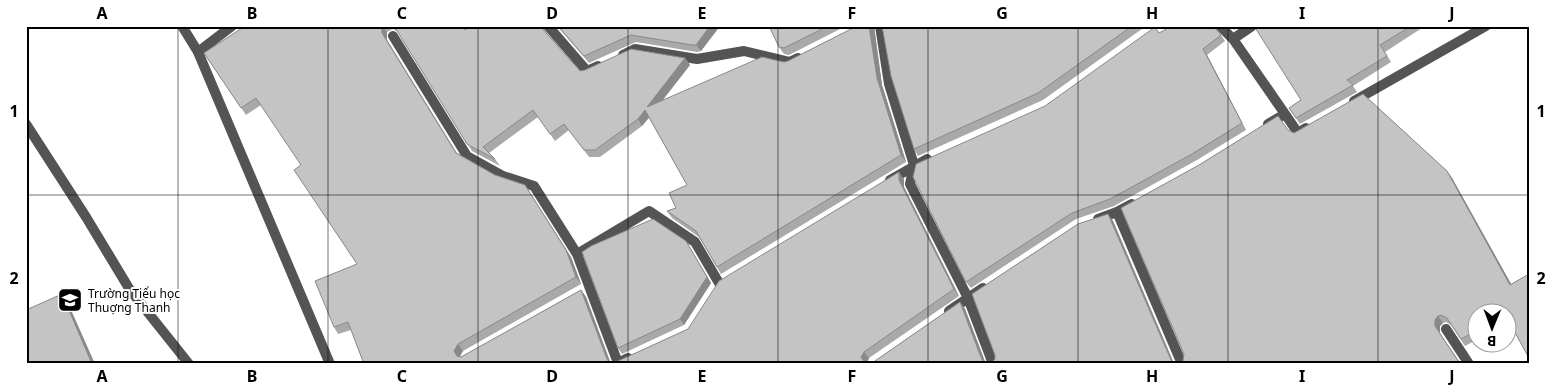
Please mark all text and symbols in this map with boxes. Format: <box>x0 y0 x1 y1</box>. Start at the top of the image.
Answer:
text: A <box>96 2 108 24</box>
text: B <box>247 2 257 24</box>
text: C <box>397 2 407 24</box>
text: D <box>546 2 558 24</box>
text: E <box>698 2 707 24</box>
text: F <box>848 2 856 24</box>
text: G <box>996 2 1008 24</box>
text: H <box>1146 2 1158 24</box>
text: I <box>1299 2 1305 24</box>
text: J <box>1447 2 1455 24</box>
text: 1 <box>9 100 19 122</box>
text: 1 <box>1536 100 1546 122</box>
text: 2 <box>9 267 19 289</box>
text: 2 <box>1536 267 1546 289</box>
place label: Trường Tiểu học Thuợng Thanh <box>88 285 180 316</box>
school or university icon: Trường Tiểu học Thuợng Thanh <box>57 287 83 313</box>
north arrow <box>1468 302 1518 352</box>
text: B <box>1487 332 1497 351</box>
text: A <box>96 365 108 387</box>
text: B <box>247 365 257 387</box>
text: C <box>397 365 407 387</box>
text: D <box>546 365 558 387</box>
text: E <box>698 365 707 387</box>
text: F <box>848 365 856 387</box>
text: G <box>996 365 1008 387</box>
text: H <box>1146 365 1158 387</box>
text: I <box>1299 365 1305 387</box>
text: J <box>1447 365 1455 387</box>

